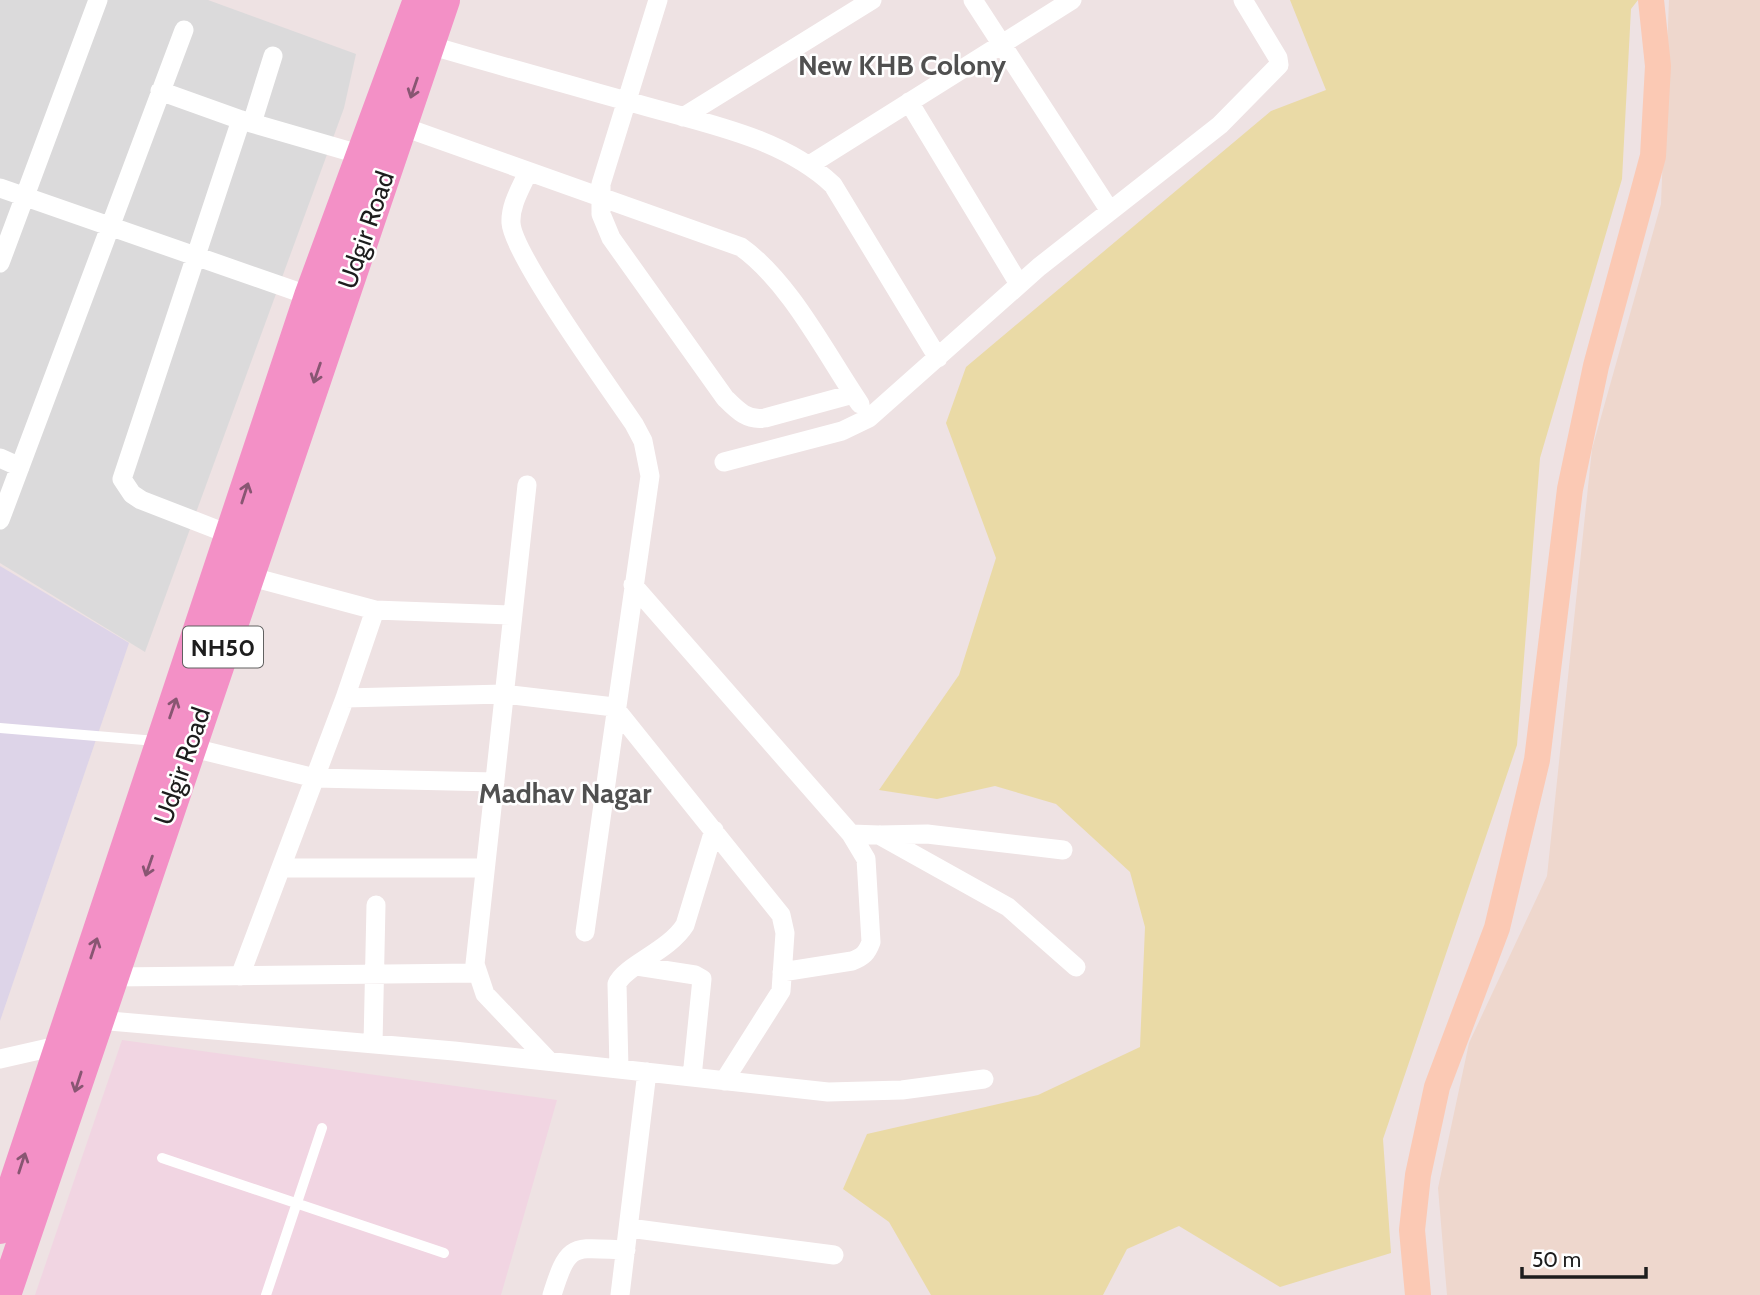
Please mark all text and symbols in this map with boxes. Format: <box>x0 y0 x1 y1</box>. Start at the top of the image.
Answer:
district label: New KHB Colony <box>798 48 1006 82</box>
one-way arrow <box>407 76 419 98</box>
street label: Udgir Road <box>331 167 401 293</box>
one-way arrow <box>310 361 322 383</box>
one-way arrow <box>240 482 252 504</box>
road number: NH50 <box>183 626 263 668</box>
one-way arrow <box>168 698 180 720</box>
street label: Udgir Road <box>147 703 217 829</box>
district label: Madhav Nagar <box>479 776 652 810</box>
one-way arrow <box>142 855 154 877</box>
one-way arrow <box>89 937 101 959</box>
one-way arrow <box>70 1071 83 1093</box>
one-way arrow <box>17 1153 29 1175</box>
scale bar <box>1522 1236 1646 1280</box>
text: 50 m <box>1532 1247 1581 1272</box>

